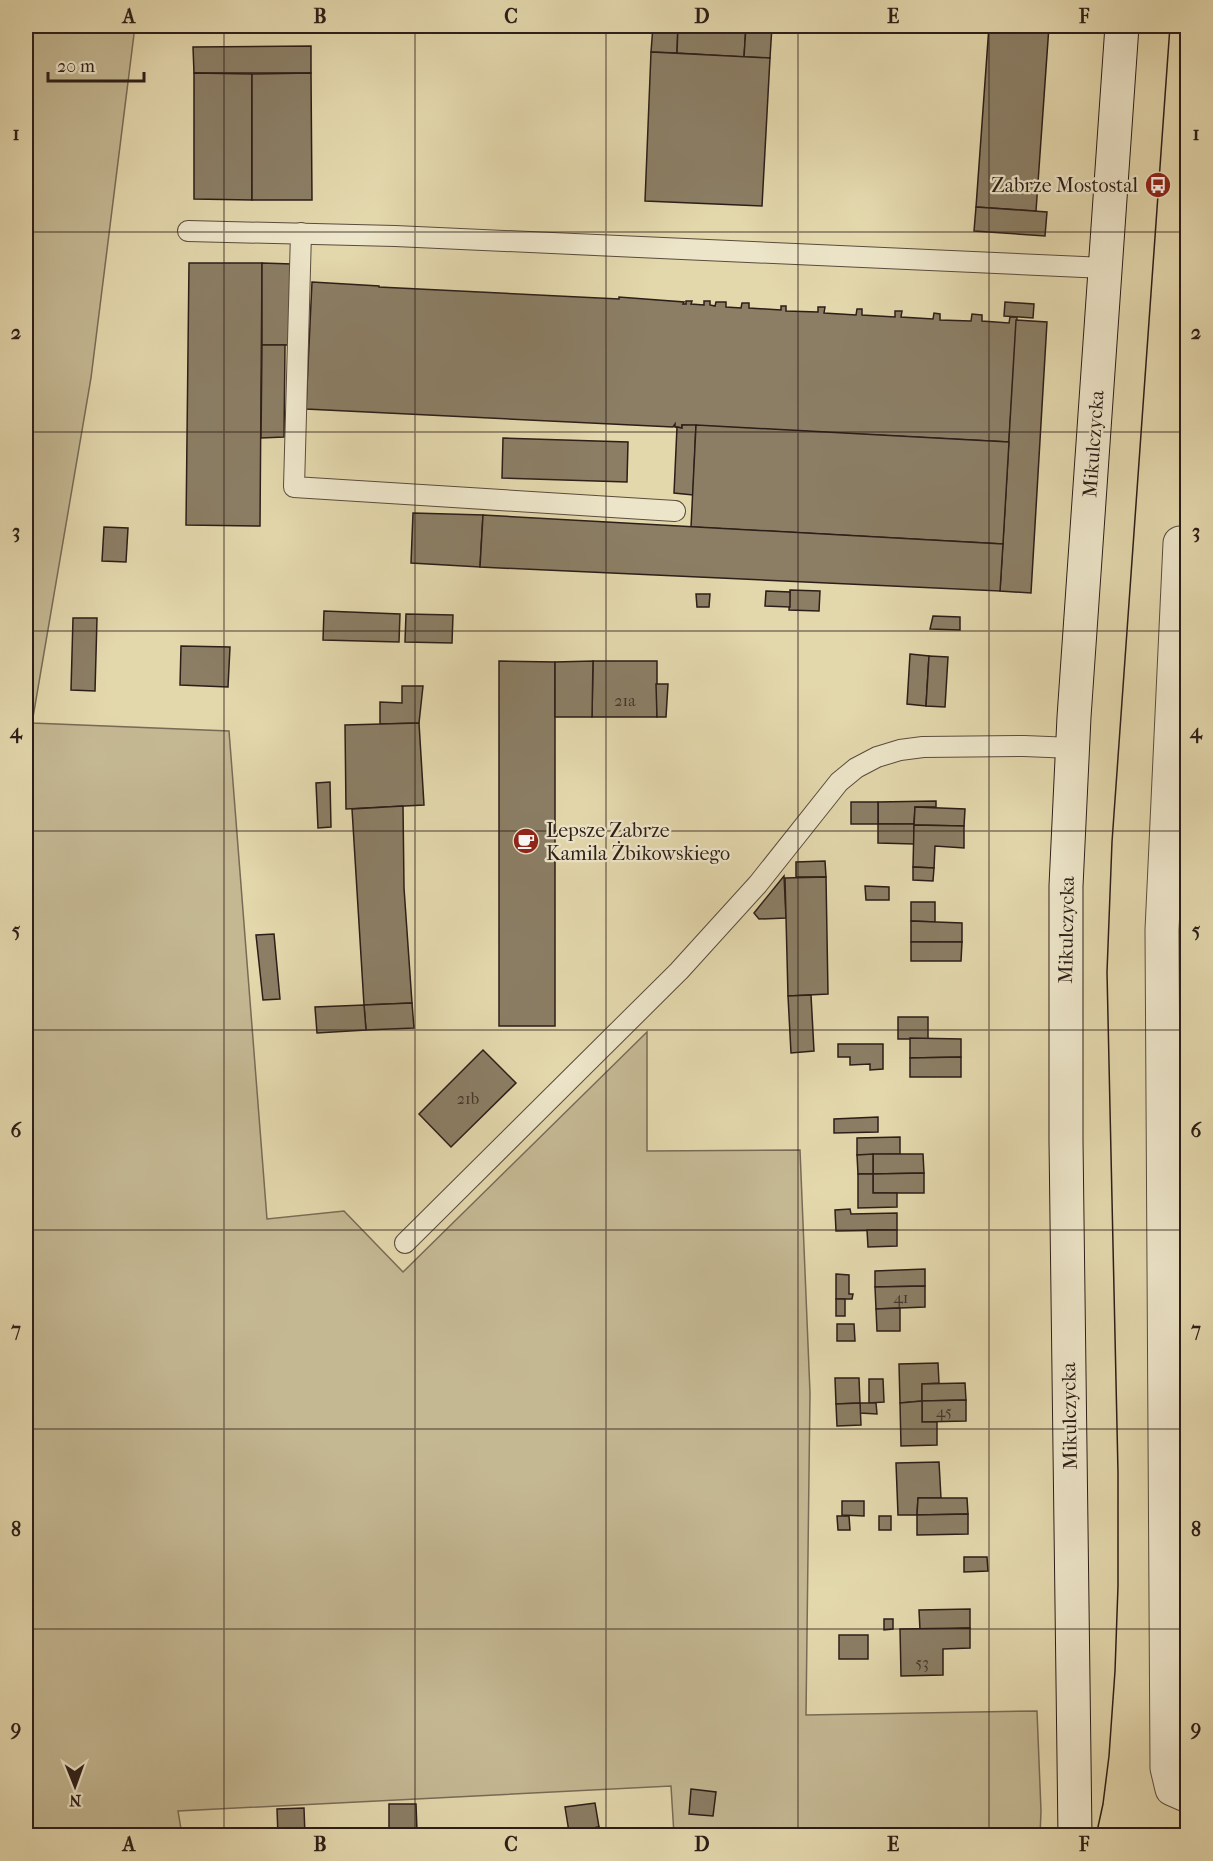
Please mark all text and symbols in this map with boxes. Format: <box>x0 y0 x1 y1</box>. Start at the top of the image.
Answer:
text: A <box>121 5 137 28</box>
text: B <box>313 5 327 28</box>
text: C <box>504 5 518 28</box>
text: D <box>694 5 710 28</box>
text: E <box>887 5 899 28</box>
text: F <box>1078 5 1090 28</box>
scale bar <box>48 45 144 83</box>
text: 20 m <box>57 56 95 77</box>
text: 1 <box>12 122 20 145</box>
text: 1 <box>1192 122 1200 145</box>
bus stop icon: Zabrze Mostostal <box>1143 170 1173 200</box>
place label: Zabrze Mostostal <box>991 174 1138 197</box>
text: 2 <box>11 321 21 344</box>
text: 2 <box>1191 321 1201 344</box>
street label: Mikulczycka <box>1078 389 1109 498</box>
text: 3 <box>12 520 20 543</box>
text: 3 <box>1192 520 1200 543</box>
house number: 21a <box>614 691 636 710</box>
text: 4 <box>9 720 23 744</box>
text: 4 <box>1189 720 1203 744</box>
place label: Lepsze Zabrze Kamila Żbikowskiego <box>546 819 730 865</box>
cafe icon: Lepsze Zabrze Kamila Żbikowskiego <box>511 826 541 856</box>
street label: Mikulczycka <box>1054 875 1079 984</box>
text: 5 <box>12 919 21 942</box>
text: 5 <box>1192 919 1201 942</box>
house number: 21b <box>457 1089 479 1108</box>
text: 6 <box>11 1119 23 1142</box>
text: 6 <box>1191 1119 1203 1142</box>
house number: 41 <box>893 1288 909 1307</box>
text: 7 <box>10 1318 21 1341</box>
text: 7 <box>1190 1318 1201 1341</box>
street label: Mikulczycka <box>1057 1361 1082 1470</box>
house number: 45 <box>936 1402 952 1421</box>
text: 8 <box>11 1518 21 1541</box>
text: 8 <box>1191 1518 1201 1541</box>
house number: 53 <box>915 1653 929 1672</box>
text: 9 <box>10 1717 21 1740</box>
text: 9 <box>1190 1717 1201 1740</box>
north arrow <box>45 1756 105 1816</box>
text: N <box>68 1791 81 1810</box>
text: A <box>121 1833 137 1856</box>
text: B <box>313 1833 327 1856</box>
text: C <box>504 1833 518 1856</box>
text: D <box>694 1833 710 1856</box>
text: E <box>887 1833 899 1856</box>
text: F <box>1078 1833 1090 1856</box>

